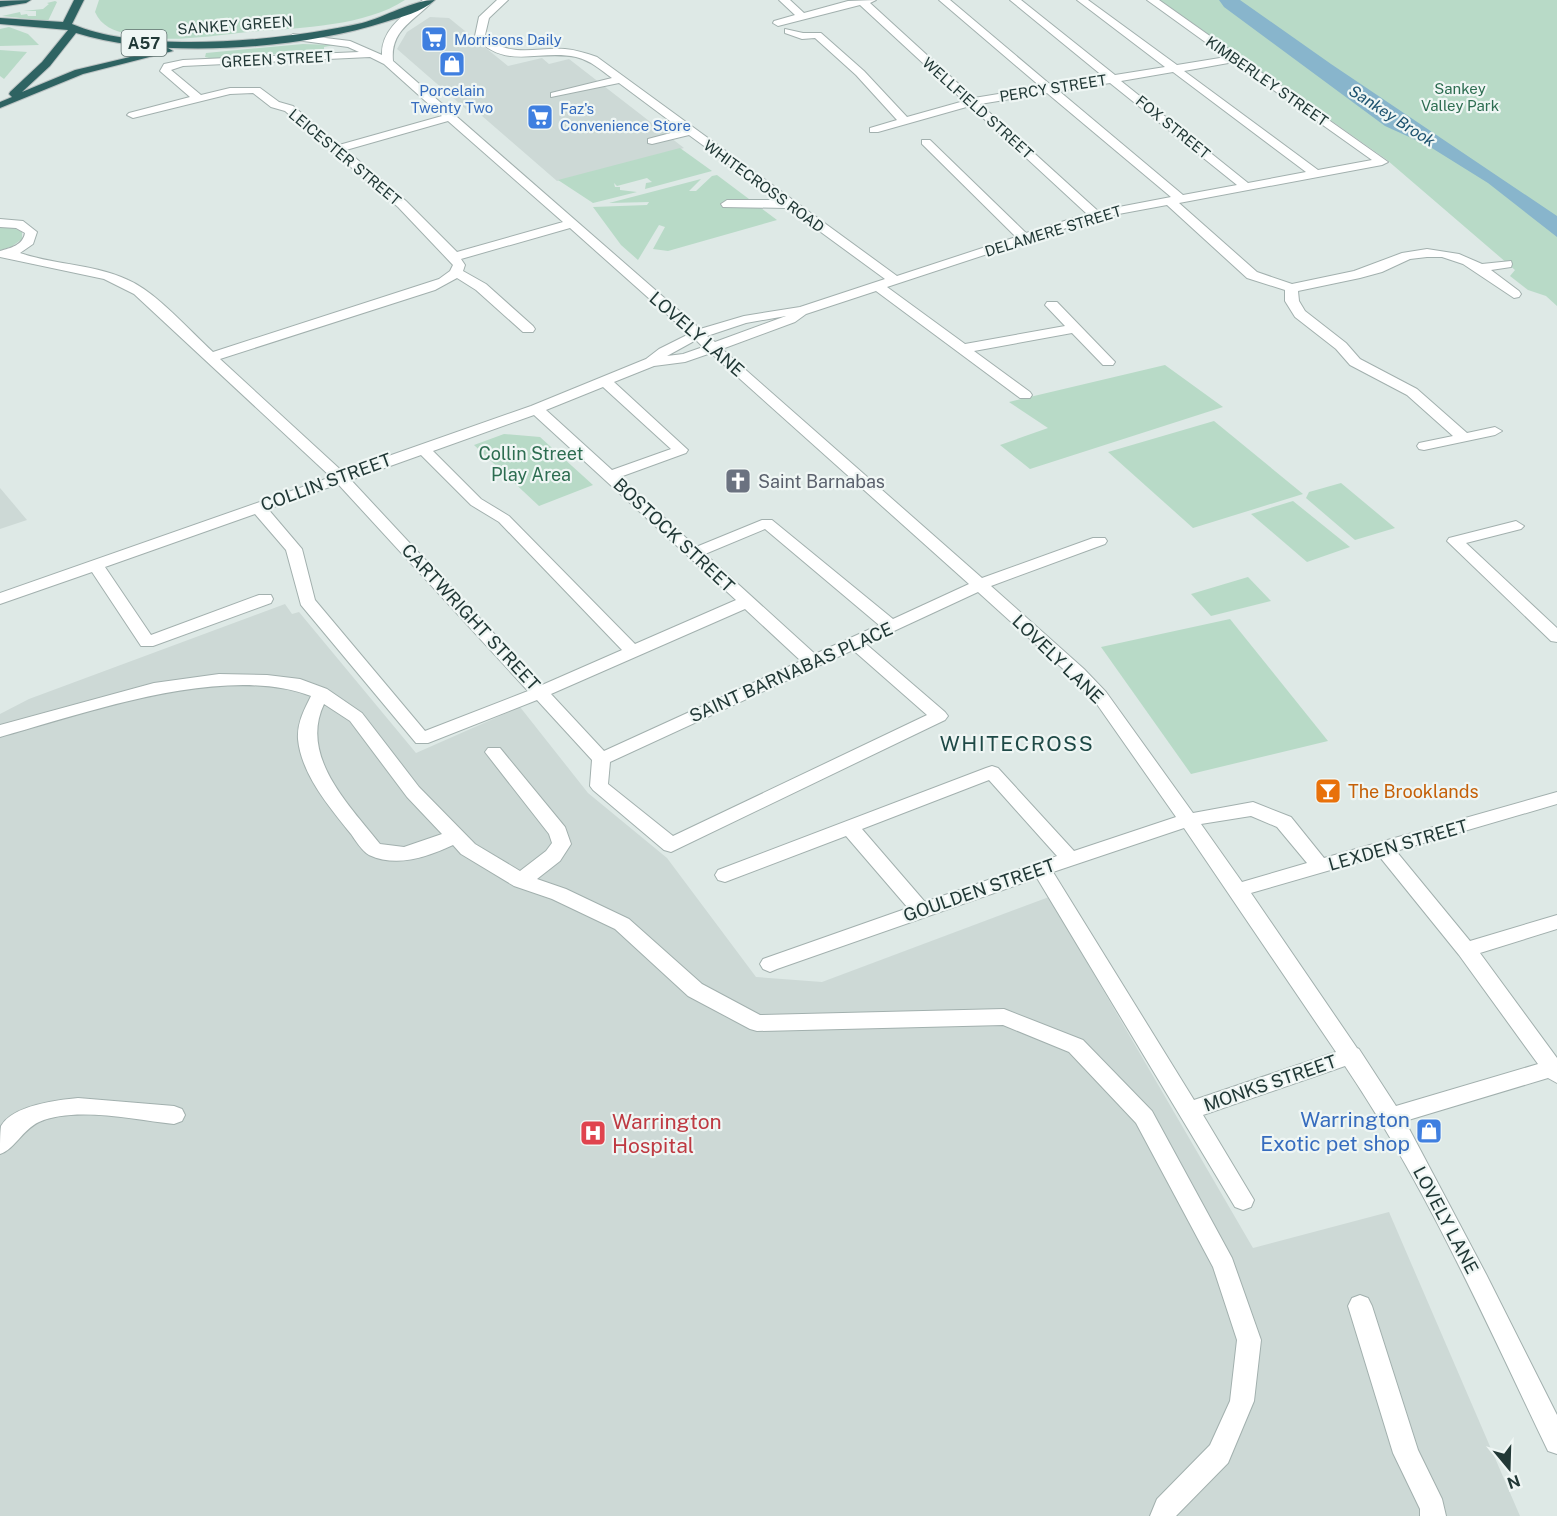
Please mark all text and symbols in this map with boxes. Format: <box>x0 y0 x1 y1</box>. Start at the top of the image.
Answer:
street label: SANKEY GREEN <box>177 12 293 38</box>
supermarket icon: Morrisons Daily <box>419 24 449 54</box>
road number: A57 <box>122 30 166 56</box>
place label: Morrisons Daily <box>454 31 562 48</box>
street label: KIMBERLEY STREET <box>1203 32 1331 130</box>
street label: GREEN STREET <box>221 48 333 70</box>
shop icon: Porcelain Twenty Two <box>437 49 467 79</box>
street label: WELLFIELD STREET <box>919 54 1037 162</box>
street label: PERCY STREET <box>998 71 1108 105</box>
park label: Sankey Valley Park <box>1421 80 1499 114</box>
water label: Sankey Brook <box>1345 81 1439 151</box>
place label: Porcelain Twenty Two <box>411 82 493 116</box>
street label: FOX STREET <box>1132 92 1214 162</box>
place label: Faz's Convenience Store <box>560 100 691 134</box>
supermarket icon: Faz's Convenience Store <box>525 102 555 132</box>
street label: LEICESTER STREET <box>286 105 404 209</box>
street label: WHITECROSS ROAD <box>700 137 828 235</box>
street label: DELAMERE STREET <box>983 202 1123 260</box>
street label: LOVELY LANE <box>645 287 749 381</box>
park label: Collin Street Play Area <box>478 443 584 485</box>
street label: COLLIN STREET <box>258 449 394 515</box>
church icon: Saint Barnabas <box>723 466 753 496</box>
place label: Saint Barnabas <box>758 471 885 492</box>
street label: BOSTOCK STREET <box>609 474 739 597</box>
street label: CARTWRIGHT STREET <box>398 539 545 695</box>
street label: LOVELY LANE <box>1008 610 1108 708</box>
street label: SAINT BARNABAS PLACE <box>686 618 896 726</box>
district label: WHITECROSS <box>940 731 1094 756</box>
bar icon: The Brooklands <box>1313 776 1343 806</box>
place label: The Brooklands <box>1348 781 1479 802</box>
street label: LEXDEN STREET <box>1326 815 1470 875</box>
street label: GOULDEN STREET <box>900 854 1058 926</box>
street label: MONKS STREET <box>1201 1050 1339 1116</box>
place label: Warrington Exotic pet shop <box>1260 1107 1410 1156</box>
place label: Warrington Hospital <box>612 1109 722 1158</box>
shop icon: Warrington Exotic pet shop <box>1414 1116 1444 1146</box>
hospital icon: Warrington Hospital <box>578 1118 608 1148</box>
street label: LOVELY LANE <box>1409 1163 1483 1277</box>
north arrow <box>1479 1438 1539 1498</box>
text: N <box>1505 1471 1523 1493</box>

